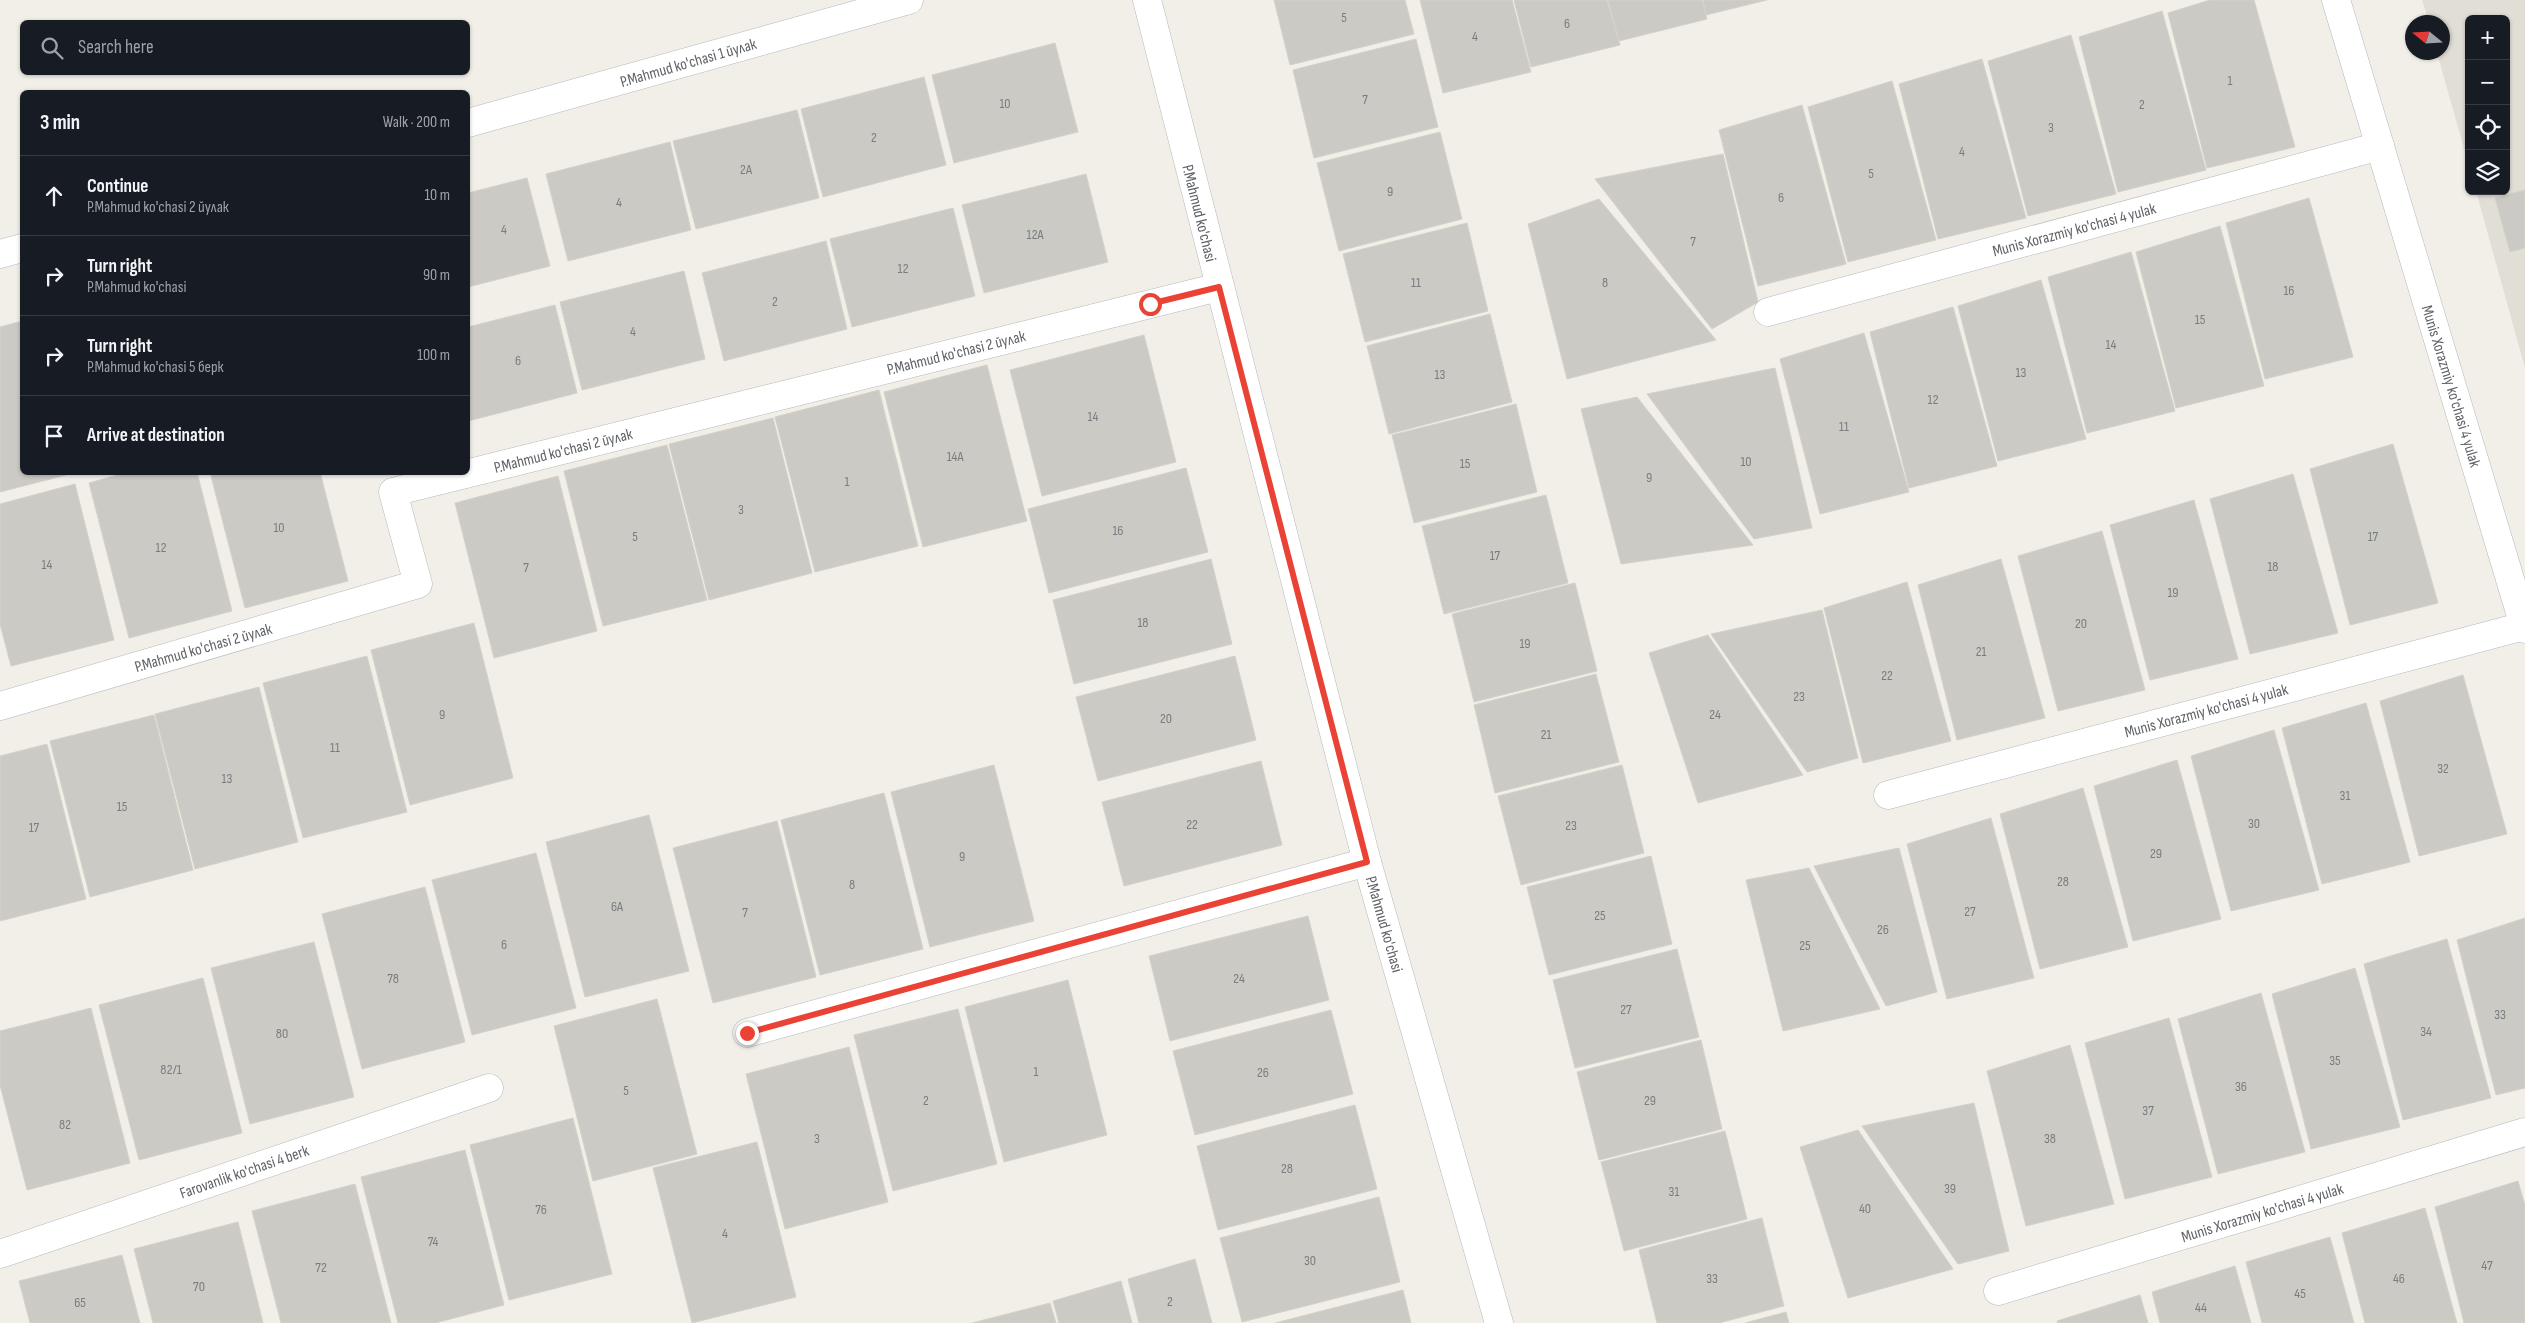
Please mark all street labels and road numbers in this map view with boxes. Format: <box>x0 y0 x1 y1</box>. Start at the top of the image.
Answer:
street label: P.Mahmud ko'chasi 1 йулак <box>618 35 760 92</box>
street label: P.Mahmud ko'chasi <box>1177 163 1220 264</box>
street label: Munis Xorazmiy ko'chasi 4 yulak <box>1991 199 2158 261</box>
street label: Munis Xorazmiy ko'chasi 4 yulak <box>2417 303 2484 470</box>
street label: P.Mahmud ko'chasi 2 йулак <box>885 327 1028 380</box>
street label: P.Mahmud ko'chasi 2 йулак <box>492 425 635 478</box>
street label: P.Mahmud ko'chasi 2 йулак <box>133 619 275 677</box>
street label: Munis Xorazmiy ko'chasi 4 yulak <box>2123 680 2290 742</box>
street label: P.Mahmud ko'chasi <box>1361 874 1406 975</box>
street label: Farovanlik ko'chasi 4 berk <box>177 1141 312 1203</box>
street label: Munis Xorazmiy ko'chasi 4 yulak <box>2179 1180 2346 1247</box>

